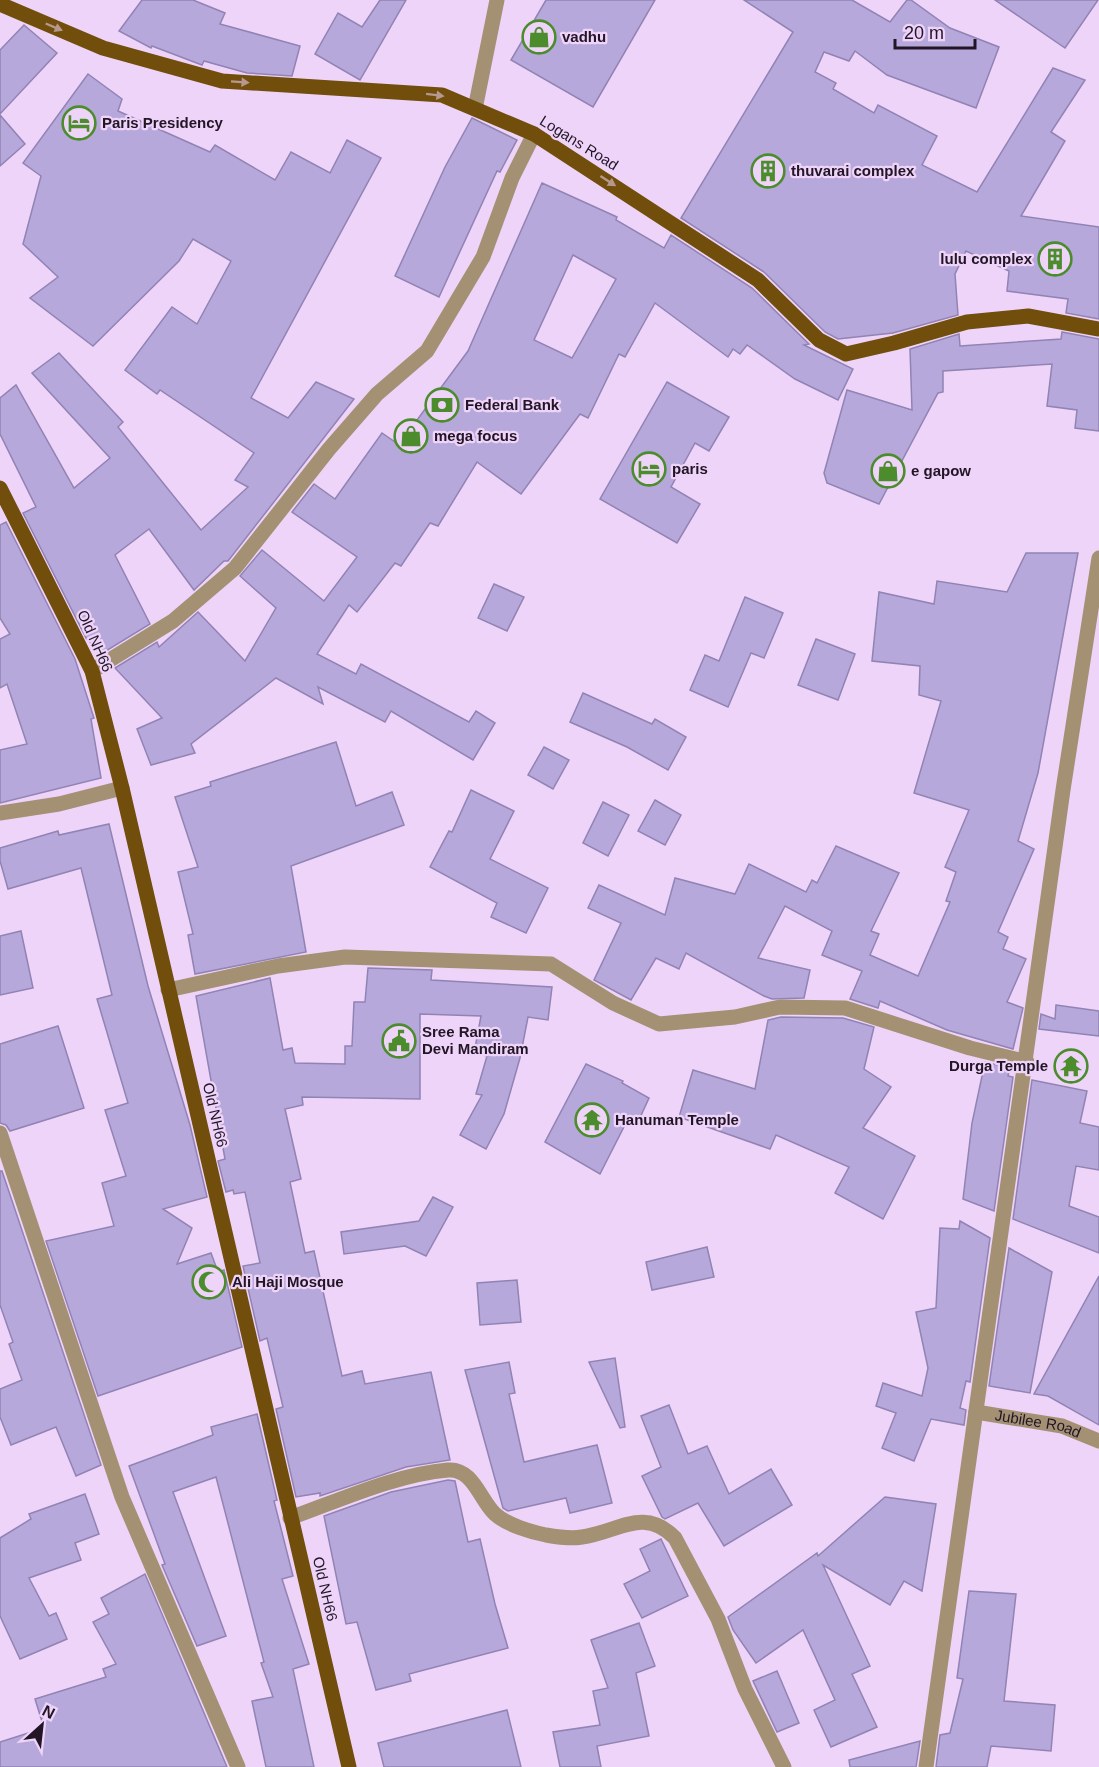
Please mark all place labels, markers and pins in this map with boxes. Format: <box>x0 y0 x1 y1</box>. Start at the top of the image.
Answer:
shop icon: vadhu <box>521 19 557 55</box>
place label: vadhu <box>562 28 606 45</box>
hotel icon: Paris Presidency <box>61 105 97 141</box>
place label: Paris Presidency <box>102 114 224 131</box>
building icon: thuvarai complex <box>750 153 786 189</box>
place label: thuvarai complex <box>791 162 915 179</box>
building icon: lulu complex <box>1037 241 1073 277</box>
place label: lulu complex <box>940 250 1033 267</box>
bank icon: Federal Bank <box>424 387 460 423</box>
place label: Federal Bank <box>465 396 560 413</box>
shop icon: mega focus <box>393 418 429 454</box>
place label: mega focus <box>434 427 517 444</box>
hotel icon: paris <box>631 451 667 487</box>
shop icon: e gapow <box>870 453 906 489</box>
place label: paris <box>672 460 708 477</box>
place label: e gapow <box>911 462 971 479</box>
public building icon: Sree Rama Devi Mandiram <box>381 1023 417 1059</box>
place label: Sree Rama Devi Mandiram <box>422 1023 529 1057</box>
temple icon: Durga Temple <box>1053 1048 1089 1084</box>
place label: Durga Temple <box>949 1057 1048 1074</box>
temple icon: Hanuman Temple <box>574 1102 610 1138</box>
place label: Hanuman Temple <box>615 1111 739 1128</box>
mosque icon: Ali Haji Mosque <box>191 1264 227 1300</box>
place label: Ali Haji Mosque <box>232 1273 344 1290</box>

